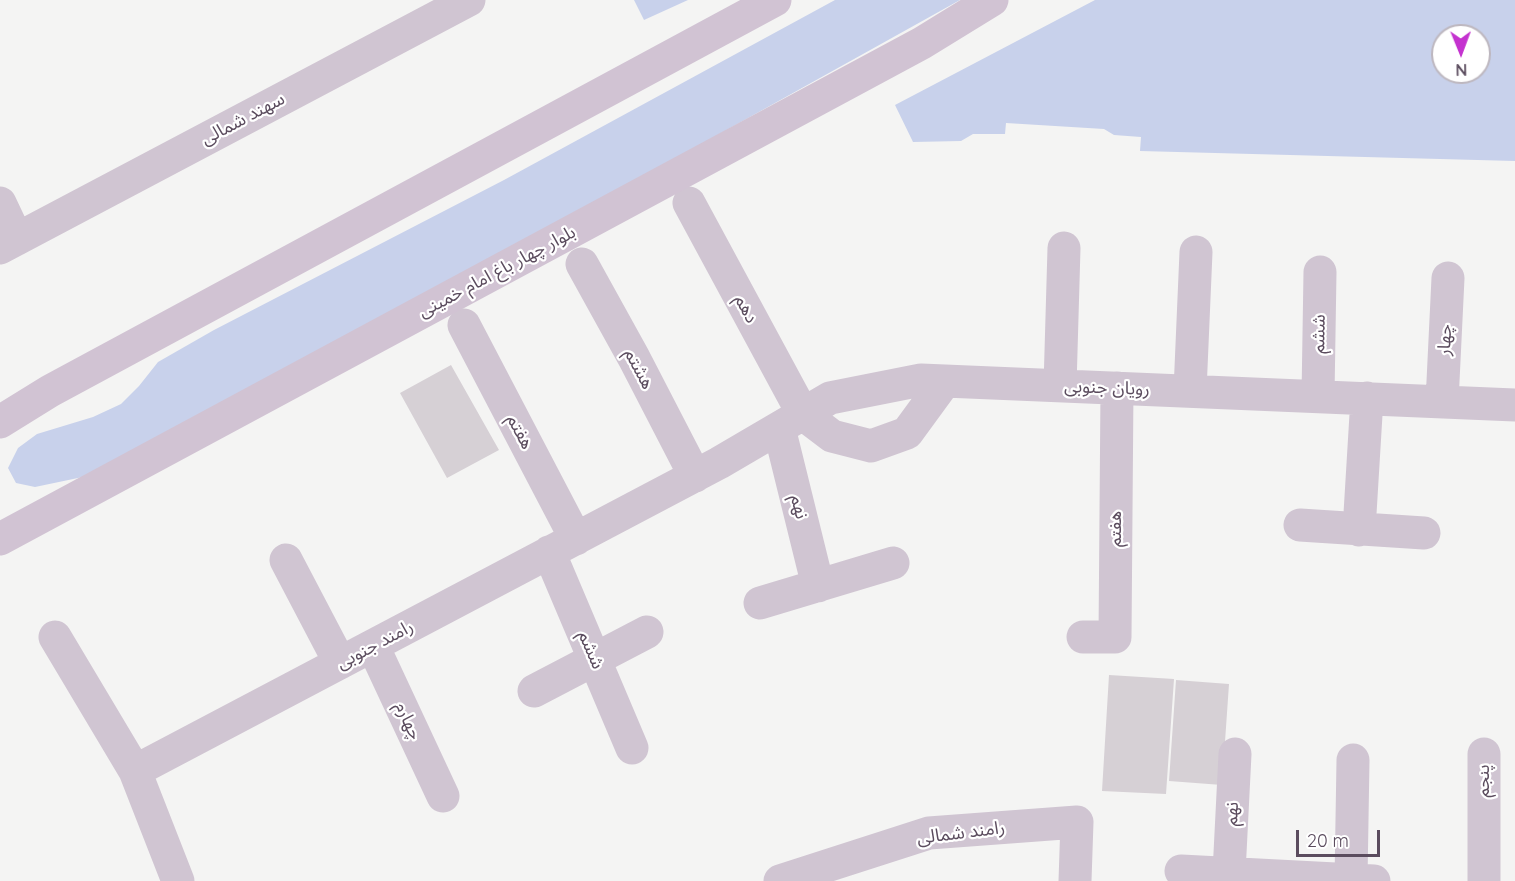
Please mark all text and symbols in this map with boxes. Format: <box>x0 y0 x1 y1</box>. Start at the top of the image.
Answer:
north arrow <box>1431 24 1491 84</box>
text: N <box>1455 60 1467 80</box>
street label: سهند شمالی <box>197 88 289 150</box>
street label: بلوار چهار باغ امام خمینی <box>415 221 579 323</box>
street label: دهم <box>730 291 762 327</box>
street label: ششم <box>1308 314 1330 354</box>
street label: چهار <box>1433 324 1457 356</box>
street label: هشتم <box>619 345 659 393</box>
street label: رویان جنوبی <box>1064 376 1150 400</box>
street label: هفتم <box>502 411 538 453</box>
street label: نهم <box>786 493 812 521</box>
street label: هفتم <box>1105 511 1127 547</box>
street label: رامند جنوبی <box>333 616 417 674</box>
street label: ششم <box>573 628 609 672</box>
street label: چهارم <box>390 699 426 743</box>
street label: پنجم <box>1473 764 1495 798</box>
street label: نهم <box>1221 801 1243 827</box>
street label: رامند شمالی <box>916 817 1006 849</box>
scale bar <box>1299 818 1383 856</box>
text: 20 m <box>1307 829 1349 852</box>

